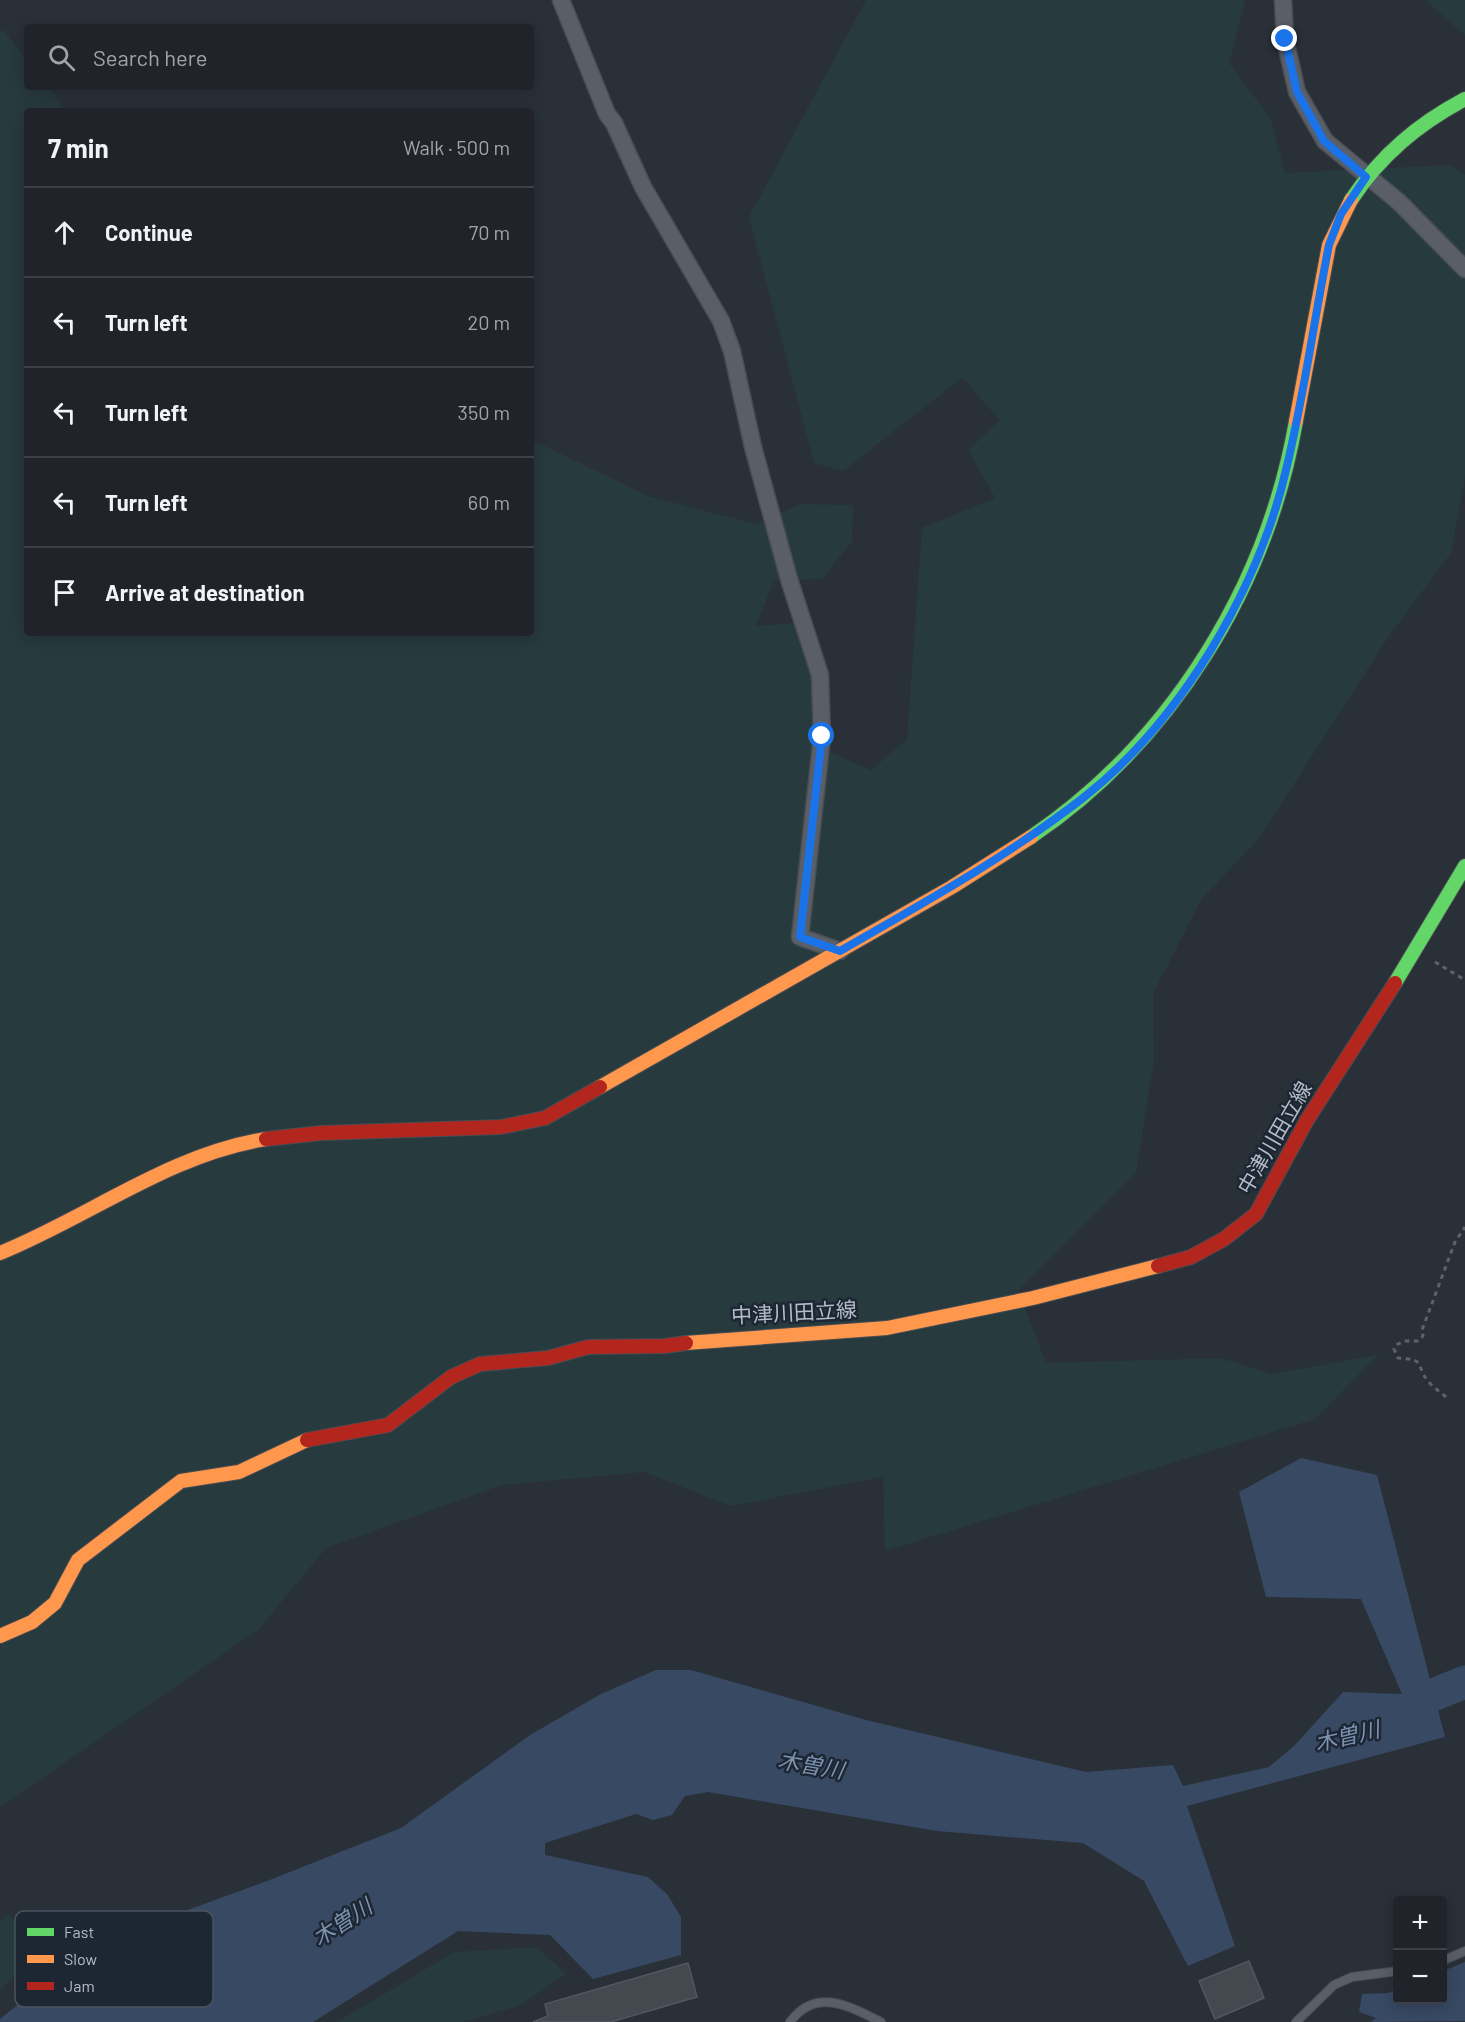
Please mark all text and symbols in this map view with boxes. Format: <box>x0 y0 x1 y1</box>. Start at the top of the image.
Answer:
search box <box>24 24 534 90</box>
route end <box>1271 25 1297 51</box>
icon: search <box>45 41 78 74</box>
text: Search here <box>93 44 207 70</box>
text: 7 min <box>48 132 109 163</box>
text: Walk · 500 m <box>403 135 510 159</box>
icon: ahead <box>48 216 81 249</box>
text: Continue <box>105 219 193 245</box>
text: 70 m <box>469 220 510 244</box>
icon: left <box>48 306 81 339</box>
text: Turn left <box>105 309 188 335</box>
text: 20 m <box>467 310 510 334</box>
icon: left <box>48 396 81 429</box>
text: Turn left <box>105 399 188 425</box>
text: 350 m <box>458 400 510 424</box>
icon: left <box>48 486 81 519</box>
text: Turn left <box>105 489 188 515</box>
text: 60 m <box>468 490 510 514</box>
icon: arrive <box>48 576 81 609</box>
text: Arrive at destination <box>105 579 304 605</box>
route start <box>808 722 834 748</box>
street label: 中津川田立線 <box>1231 1076 1316 1198</box>
street label: 中津川田立線 <box>730 1296 857 1327</box>
water label: 木曽川 <box>1312 1714 1384 1755</box>
water label: 木曽川 <box>776 1745 848 1783</box>
water label: 木曽川 <box>307 1891 378 1950</box>
map controls <box>1393 1896 1447 2004</box>
button: + <box>1393 1896 1447 1950</box>
legend <box>15 1911 213 2007</box>
text: Fast <box>64 1922 94 1941</box>
text: Slow <box>64 1949 97 1968</box>
button: − <box>1393 1950 1447 2004</box>
text: Jam <box>64 1976 95 1995</box>

